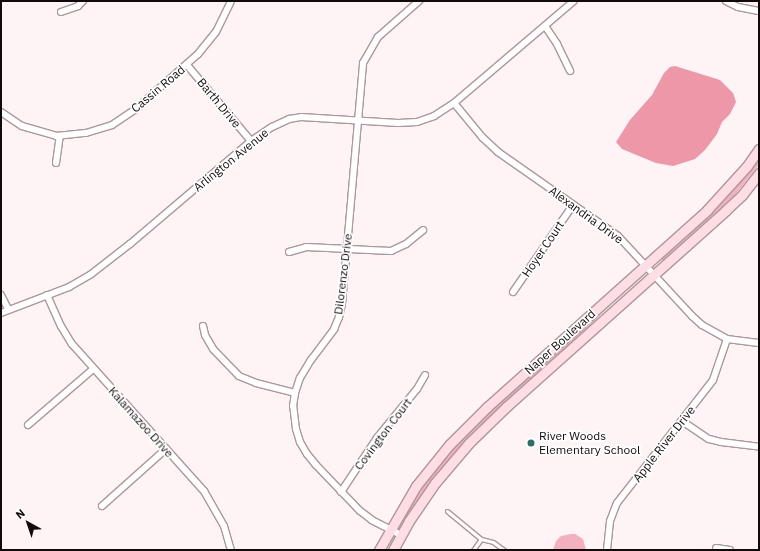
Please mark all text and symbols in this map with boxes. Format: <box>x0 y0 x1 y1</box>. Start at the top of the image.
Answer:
street label: Cassin Road <box>128 62 188 116</box>
street label: Barth Drive <box>194 75 244 131</box>
street label: Arlington Avenue <box>191 125 271 195</box>
street label: Alexandria Drive <box>546 183 626 247</box>
street label: Hoyer Court <box>519 218 567 280</box>
street label: Dilorenzo Drive <box>331 233 355 315</box>
street label: Naper Boulevard <box>522 306 598 378</box>
street label: Kalamazoo Drive <box>106 384 176 460</box>
street label: Covington Court <box>351 395 415 473</box>
street label: Apple River Drive <box>630 403 698 485</box>
place label: River Woods Elementary School <box>539 429 640 457</box>
marker: River Woods Elementary School <box>526 438 536 448</box>
north arrow <box>8 503 48 543</box>
text: N <box>13 506 28 522</box>

